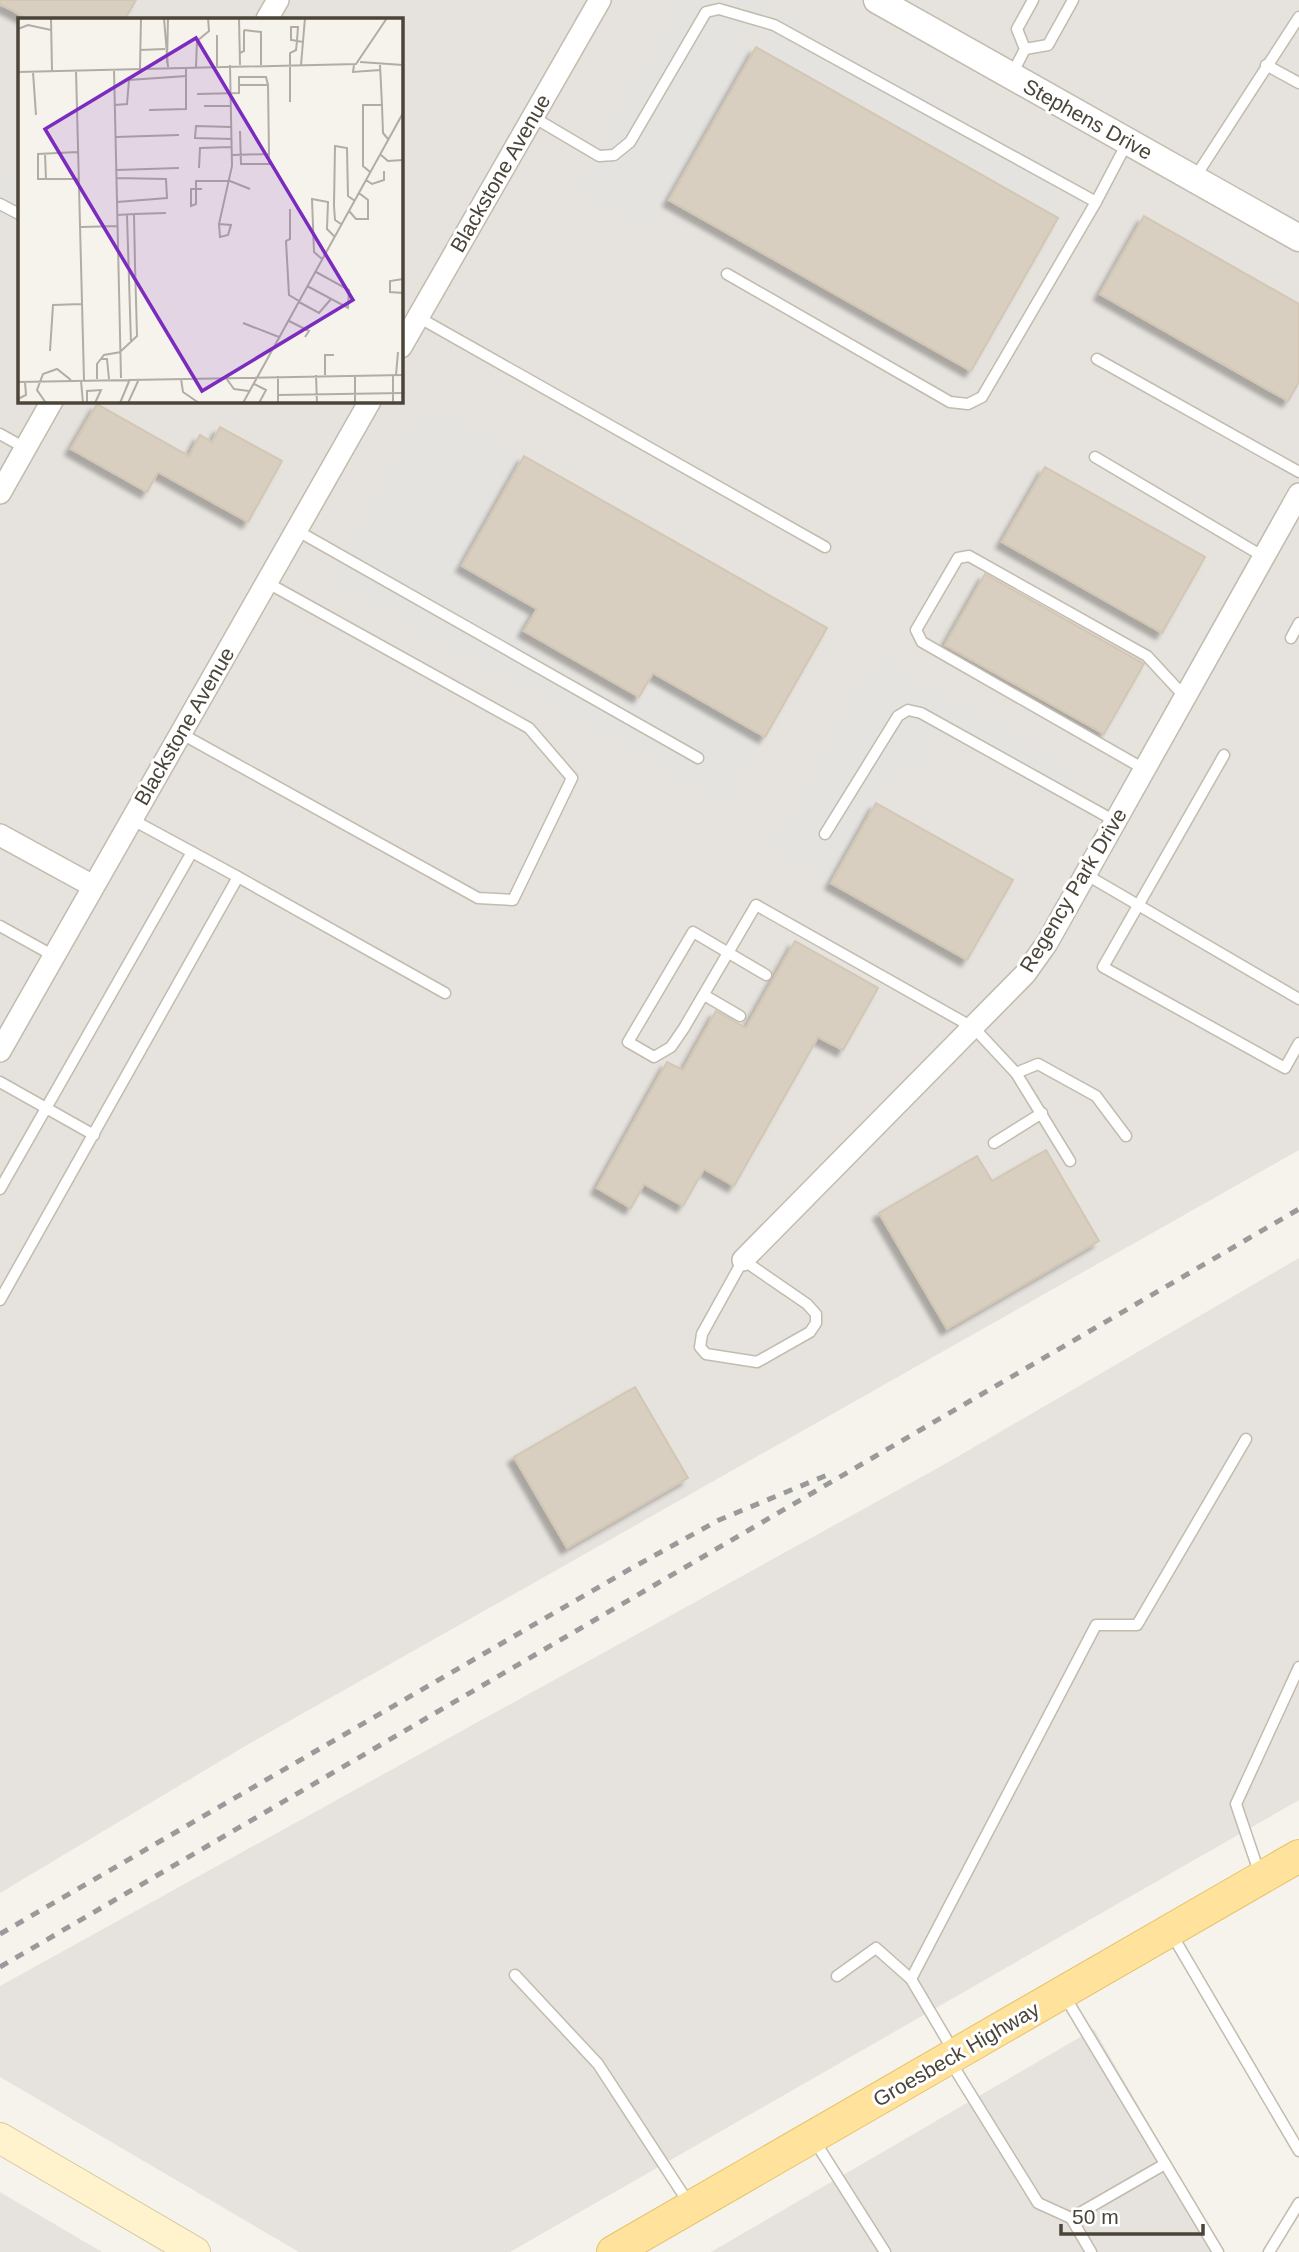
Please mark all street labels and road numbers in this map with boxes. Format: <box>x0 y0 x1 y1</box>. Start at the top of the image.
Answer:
street label: Stephens Drive <box>1020 74 1156 164</box>
street label: Blackstone Avenue <box>445 90 555 256</box>
street label: Blackstone Avenue <box>129 643 239 809</box>
street label: Regency Park Drive <box>1015 804 1131 976</box>
street label: Groesbeck Highway <box>869 1997 1044 2111</box>

